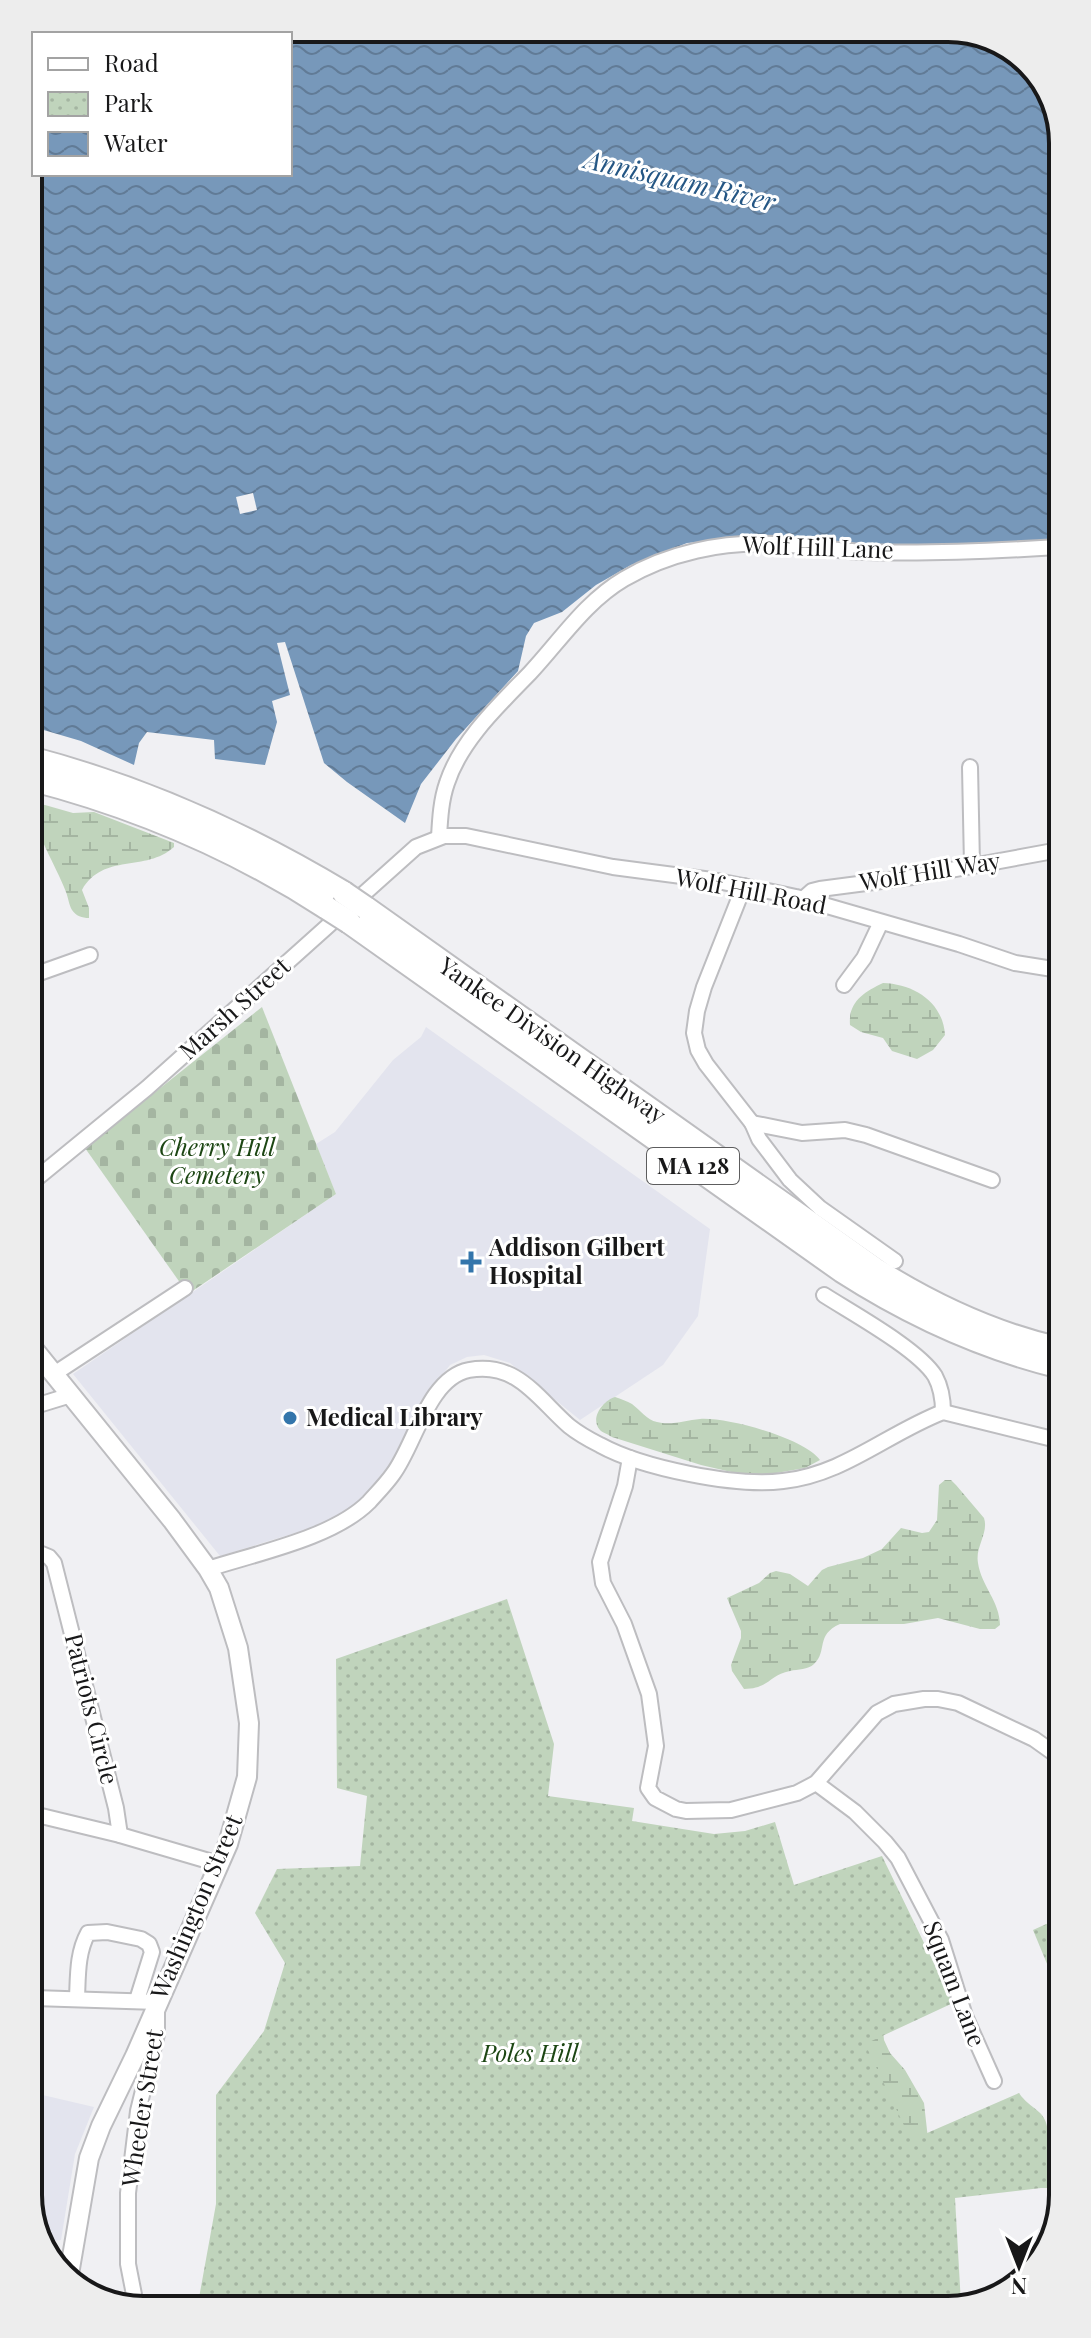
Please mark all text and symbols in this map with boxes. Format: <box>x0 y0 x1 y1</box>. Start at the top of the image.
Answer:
legend <box>32 32 292 176</box>
text: Road <box>104 46 159 78</box>
text: Park <box>104 86 154 118</box>
text: Water <box>103 126 168 158</box>
water label: Annisquam River <box>579 140 780 219</box>
street label: Wolf Hill Lane <box>741 527 894 565</box>
street label: Wolf Hill Way <box>856 843 1002 897</box>
street label: Wolf Hill Road <box>672 860 830 920</box>
street label: Yankee Division Highway <box>433 948 673 1130</box>
street label: Marsh Street <box>171 949 296 1066</box>
park label: Cherry Hill Cemetery <box>159 1130 276 1190</box>
road number: MA 128 <box>647 1148 739 1184</box>
place label: Addison Gilbert Hospital <box>488 1230 665 1290</box>
marker: Addison Gilbert Hospital <box>460 1251 482 1273</box>
place label: Medical Library <box>306 1400 483 1432</box>
marker: Medical Library <box>281 1409 299 1427</box>
street label: Patriots Circle <box>59 1630 127 1787</box>
street label: Washington Street <box>141 1809 249 2004</box>
street label: Squam Lane <box>917 1916 994 2051</box>
street label: Wheeler Street <box>113 2026 169 2190</box>
park label: Poles Hill <box>481 2036 580 2068</box>
north arrow <box>979 2226 1059 2306</box>
text: N <box>1011 2272 1027 2302</box>

